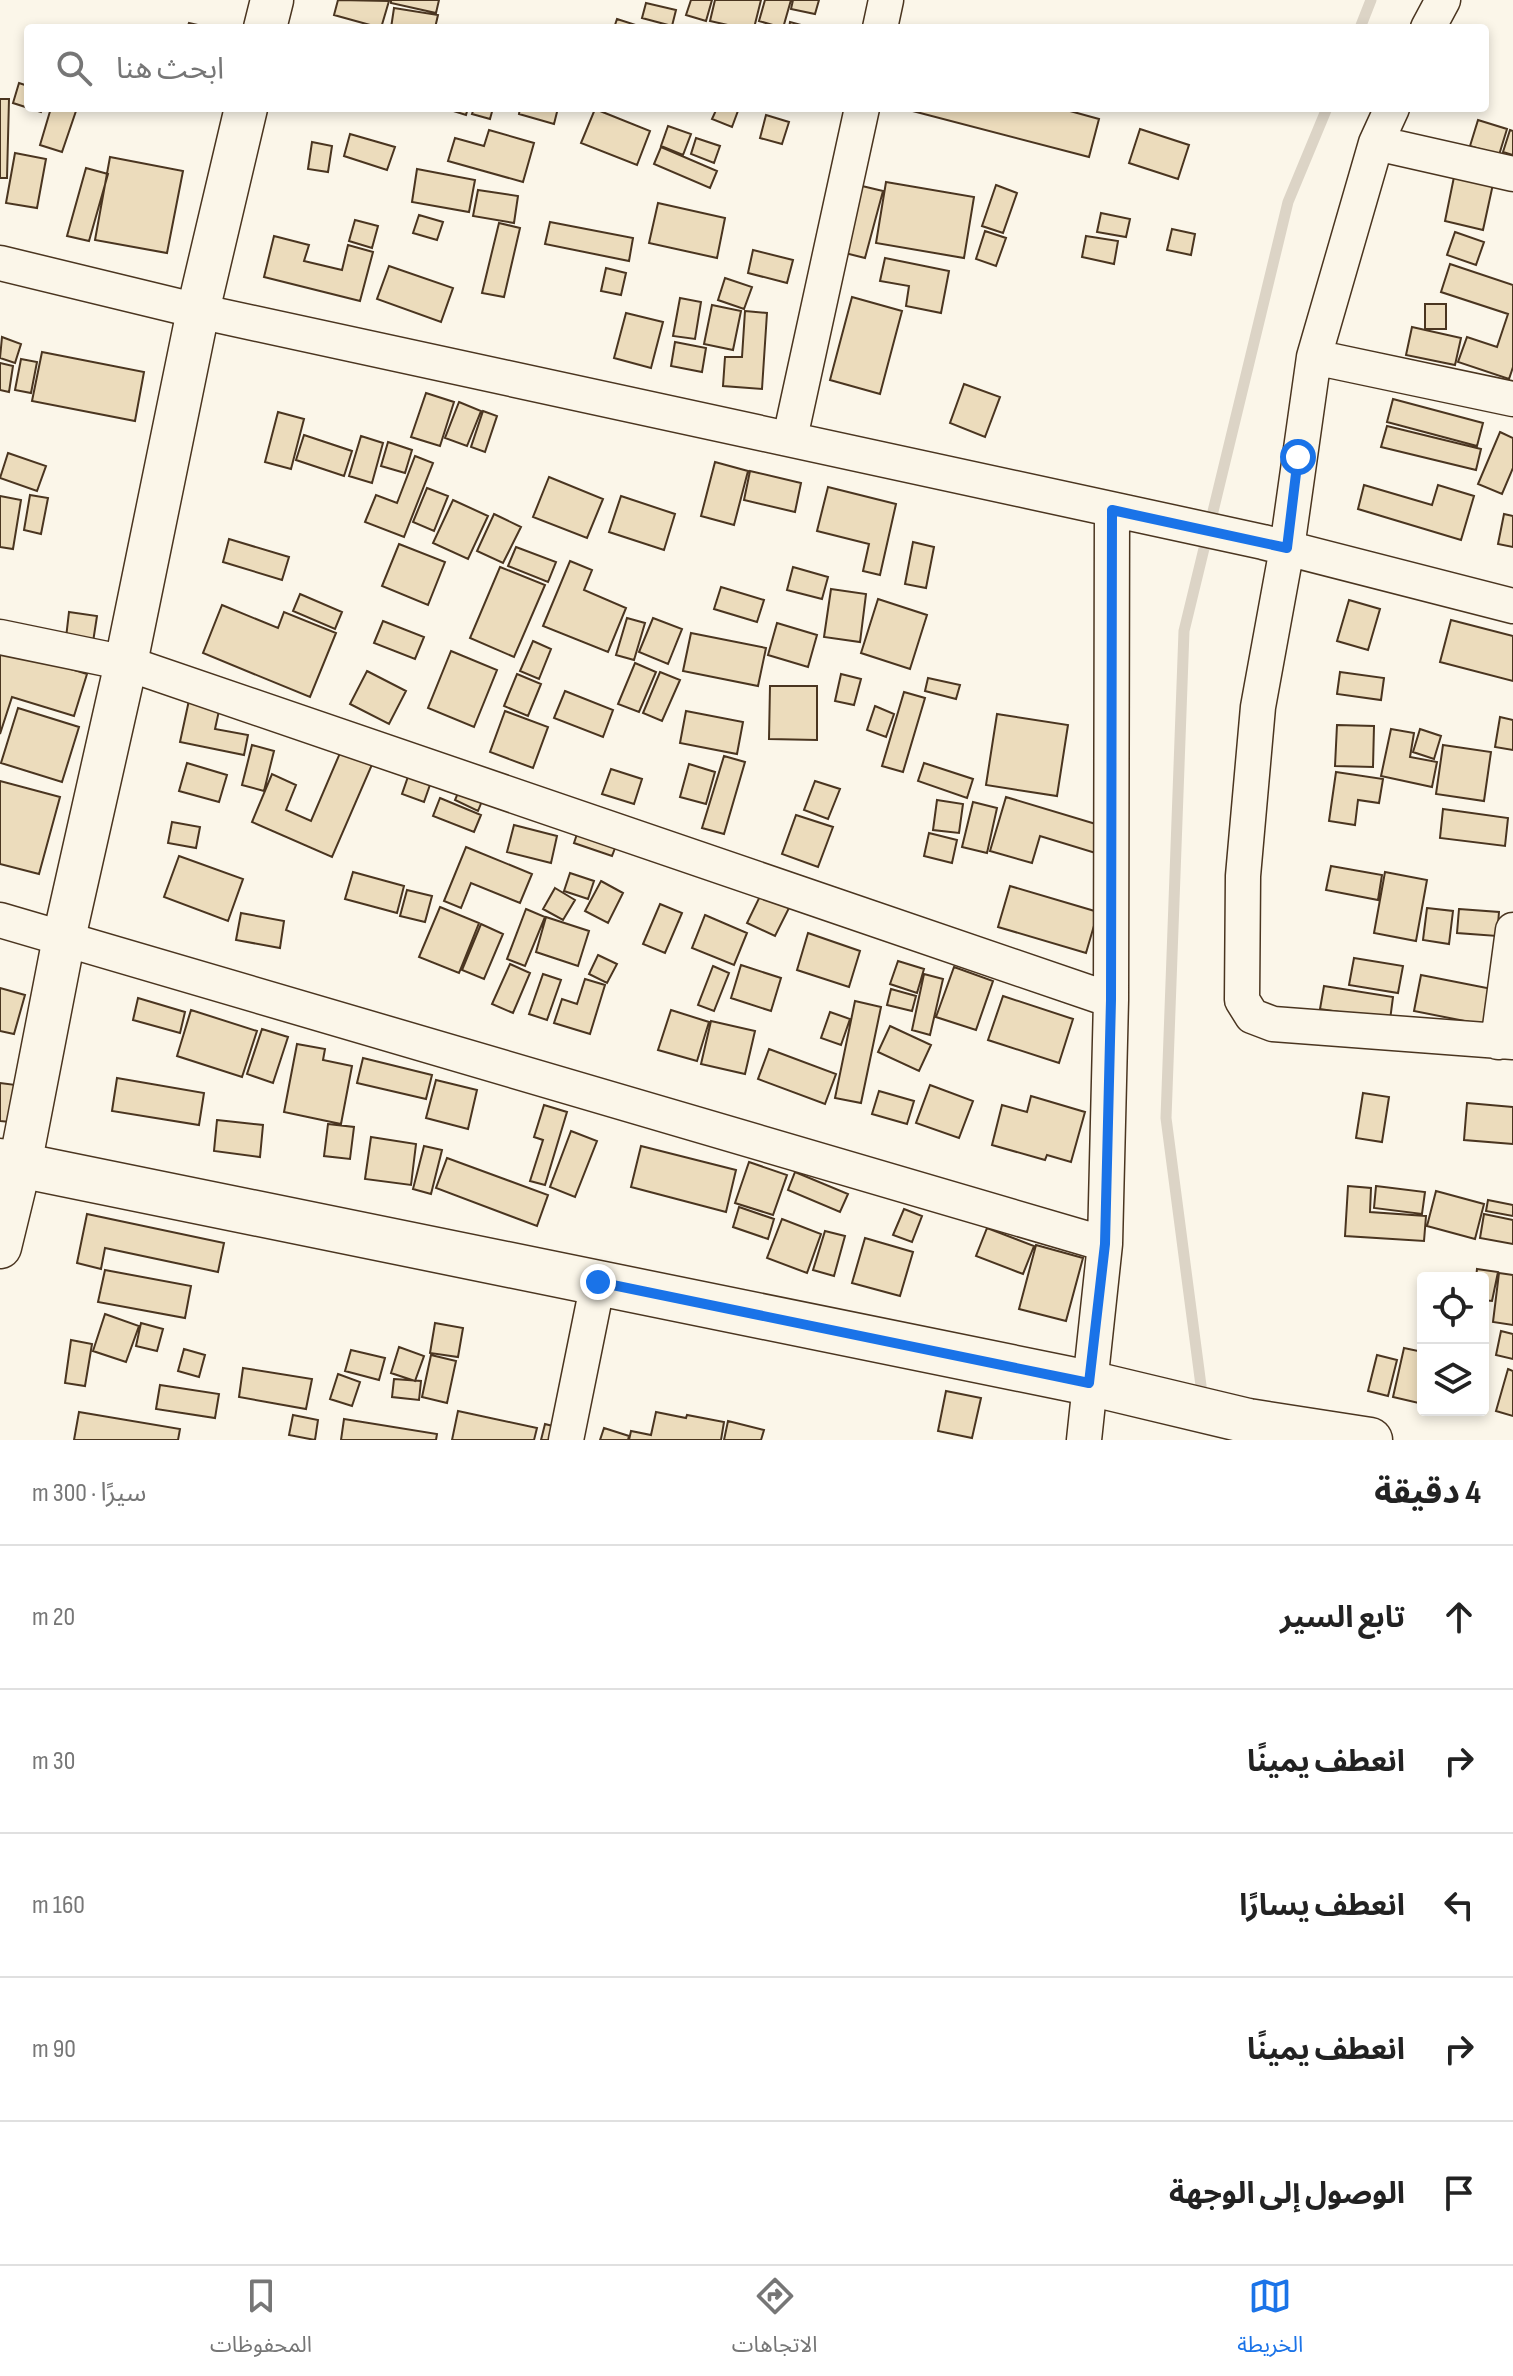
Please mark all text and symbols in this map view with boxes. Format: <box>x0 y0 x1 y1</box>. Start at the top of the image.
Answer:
search box <box>24 24 1489 112</box>
icon: search <box>52 46 96 90</box>
text: ابحث هنا <box>116 51 224 87</box>
route start <box>1280 439 1316 475</box>
route end <box>580 1264 616 1300</box>
map controls <box>1417 1272 1489 1416</box>
button: locate <box>1417 1272 1489 1344</box>
button: layers <box>1417 1344 1489 1416</box>
text: 4 دقيقة <box>1374 1472 1481 1513</box>
text: سيرًا · 300 m <box>32 1478 146 1509</box>
icon: ahead <box>1437 1595 1481 1639</box>
text: تابع السير <box>1280 1600 1405 1636</box>
text: 20 m <box>32 1602 75 1633</box>
icon: right <box>1437 1739 1481 1783</box>
text: انعطف يمينًا <box>1247 1744 1405 1780</box>
text: 30 m <box>32 1746 75 1777</box>
icon: left <box>1437 1883 1481 1927</box>
text: انعطف يسارًا <box>1239 1888 1405 1924</box>
text: 160 m <box>32 1890 85 1921</box>
icon: right <box>1437 2027 1481 2071</box>
text: انعطف يمينًا <box>1247 2032 1405 2068</box>
text: 90 m <box>32 2034 76 2065</box>
icon: arrive <box>1437 2171 1481 2215</box>
text: الوصول إلى الوجهة <box>1169 2176 1405 2212</box>
tab: المحفوظات <box>210 2274 312 2368</box>
tab: الاتجاهات <box>732 2274 818 2368</box>
tab: الخريطة <box>1237 2274 1303 2368</box>

